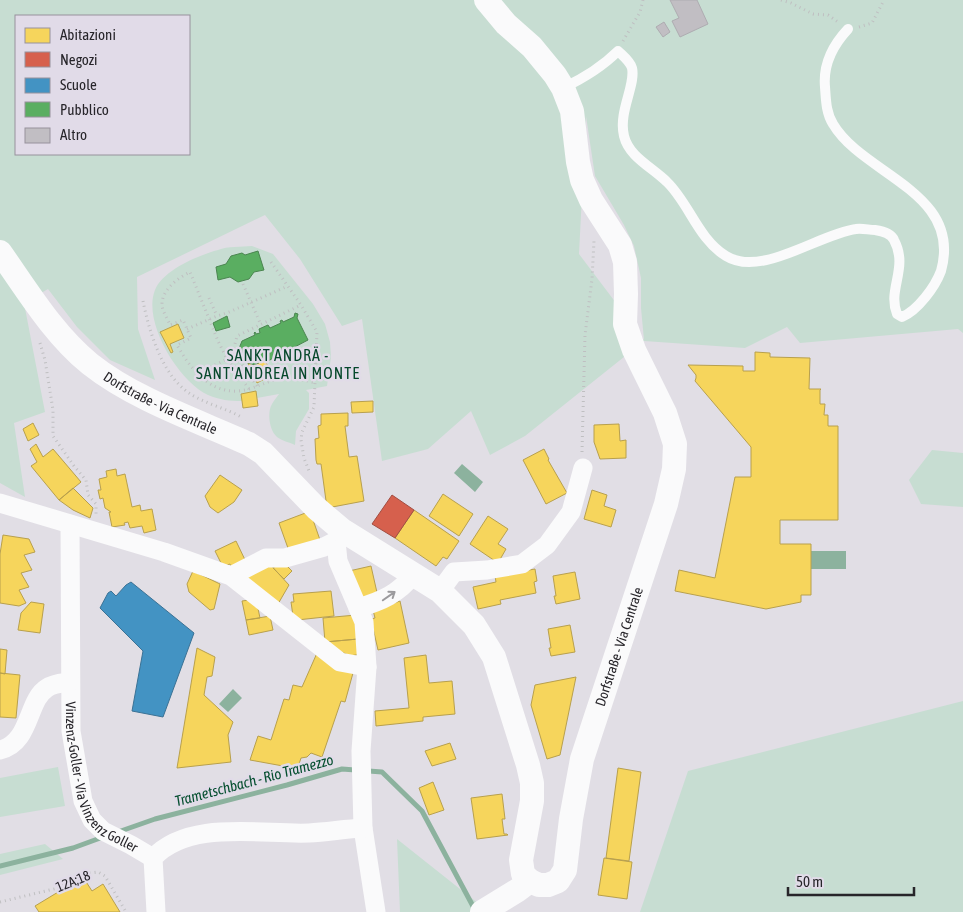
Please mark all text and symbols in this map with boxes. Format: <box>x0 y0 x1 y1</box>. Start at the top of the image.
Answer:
legend <box>15 15 190 155</box>
text: Abitazioni <box>60 26 116 43</box>
text: Negozi <box>60 51 98 68</box>
text: Scuole <box>60 76 97 93</box>
text: Pubblico <box>60 101 109 118</box>
text: Altro <box>60 126 87 143</box>
district label: SANKT ANDRÄ - SANT'ANDREA IN MONTE <box>196 346 360 382</box>
street label: Dorfstraße - Via Centrale <box>101 368 220 437</box>
street label: Dorfstraße - Via Centrale <box>592 585 646 708</box>
one-way arrow <box>382 591 396 601</box>
street label: Vinzenz-Goller - Via Vinzenz Goller <box>63 701 141 856</box>
water label: Trametschbach - Rio Tramezzo <box>173 751 335 809</box>
scale bar <box>788 864 914 896</box>
street label: 12A;18 <box>53 867 93 895</box>
text: 50 m <box>796 873 823 890</box>

